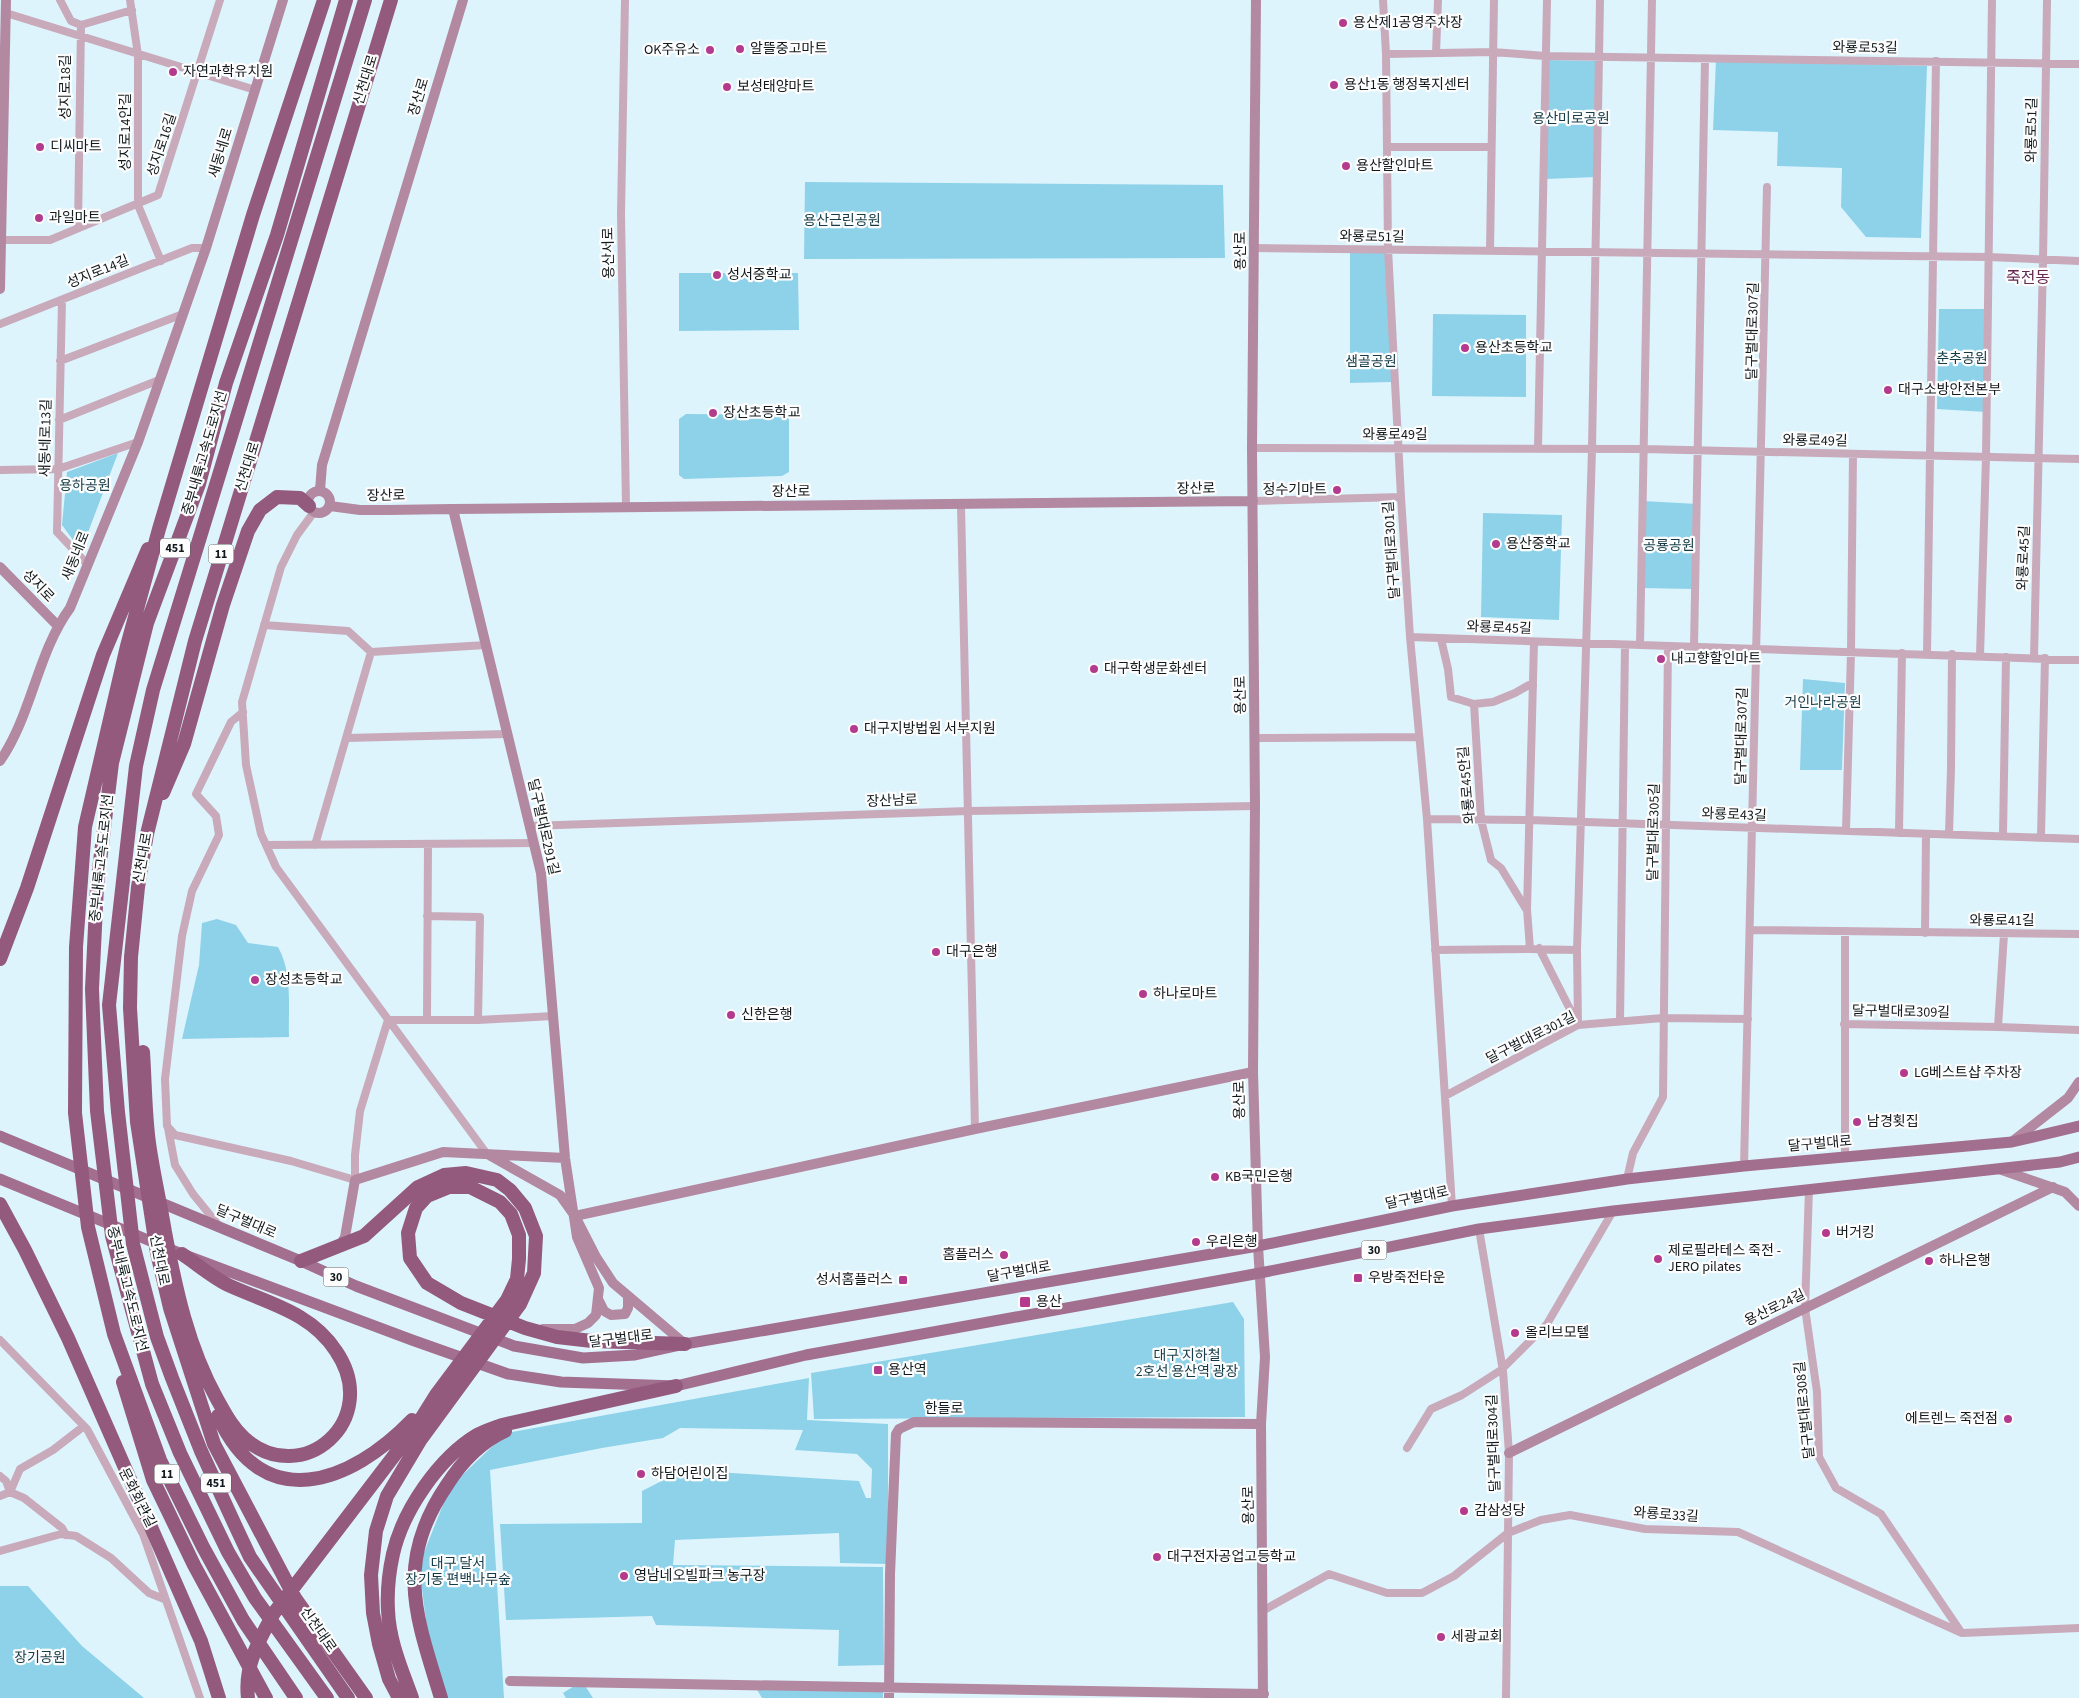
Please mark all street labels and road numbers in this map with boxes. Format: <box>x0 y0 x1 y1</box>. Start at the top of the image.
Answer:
street label: 와룡로53길 <box>1832 37 1898 59</box>
street label: 신천대로 <box>349 52 383 108</box>
street label: 성지로18길 <box>56 54 76 120</box>
street label: 장산로 <box>404 75 434 118</box>
street label: 성지로14안길 <box>116 93 136 171</box>
street label: 와룡로51길 <box>2021 97 2043 163</box>
street label: 성지로16길 <box>142 111 182 179</box>
street label: 새동네로 <box>204 125 238 181</box>
street label: 와룡로51길 <box>1339 226 1405 248</box>
street label: 용산서로 <box>599 227 619 279</box>
street label: 용산로 <box>1231 232 1251 270</box>
street label: 성지로14길 <box>64 250 132 294</box>
street label: 달구벌대로307길 <box>1742 282 1764 380</box>
street label: 중부내륙고속도로지선 <box>178 388 232 518</box>
street label: 새동네로13길 <box>35 399 57 477</box>
street label: 와룡로49길 <box>1362 425 1428 445</box>
street label: 와룡로49길 <box>1782 430 1848 452</box>
street label: 신천대로 <box>231 439 265 495</box>
street label: 장산로 <box>1177 479 1216 499</box>
street label: 장산로 <box>772 482 810 502</box>
street label: 장산로 <box>367 486 406 506</box>
street label: 달구벌대로301길 <box>1379 500 1405 600</box>
street label: 와룡로45길 <box>2013 525 2035 591</box>
street label: 새동네로 <box>57 528 95 584</box>
road number: 451 <box>160 538 190 558</box>
road number: 11 <box>208 544 234 564</box>
street label: 성지로 <box>17 565 59 607</box>
street label: 와룡로45길 <box>1466 617 1532 639</box>
street label: 용산로 <box>1231 675 1251 714</box>
street label: 달구벌대로307길 <box>1731 687 1753 785</box>
street label: 와룡로45안길 <box>1454 745 1480 825</box>
street label: 달구벌대로291길 <box>522 777 564 877</box>
street label: 달구벌대로305길 <box>1643 783 1665 881</box>
street label: 장산남로 <box>866 790 918 812</box>
street label: 중부내륙고속도로지선 <box>85 793 119 923</box>
street label: 와룡로43길 <box>1701 804 1767 826</box>
street label: 신천대로 <box>129 831 157 885</box>
street label: 와룡로41길 <box>1969 911 2035 931</box>
street label: 달구벌대로309길 <box>1852 1001 1950 1023</box>
street label: 달구벌대로301길 <box>1483 1007 1579 1069</box>
street label: 용산로 <box>1230 1080 1250 1119</box>
street label: 달구벌대로 <box>1787 1131 1853 1157</box>
street label: 달구벌대로 <box>1383 1181 1451 1214</box>
street label: 달구벌대로 <box>212 1200 280 1244</box>
street label: 중부내륙고속도로지선 <box>102 1224 152 1354</box>
street label: 신천대로 <box>144 1233 174 1287</box>
road number: 30 <box>1362 1240 1386 1260</box>
street label: 달구벌대로 <box>986 1257 1053 1287</box>
road number: 30 <box>324 1268 348 1286</box>
street label: 용산로24길 <box>1741 1285 1809 1331</box>
street label: 달구벌대로 <box>588 1325 654 1353</box>
street label: 달구벌대로308길 <box>1790 1360 1820 1460</box>
street label: 달구벌대로304길 <box>1482 1394 1506 1492</box>
street label: 한들로 <box>925 1399 963 1419</box>
street label: 문화회관길 <box>113 1465 161 1531</box>
road number: 11 <box>154 1465 180 1484</box>
road number: 451 <box>201 1474 231 1492</box>
street label: 용산로 <box>1239 1485 1259 1524</box>
street label: 와룡로33길 <box>1633 1503 1699 1527</box>
street label: 신천대로 <box>295 1603 341 1657</box>

